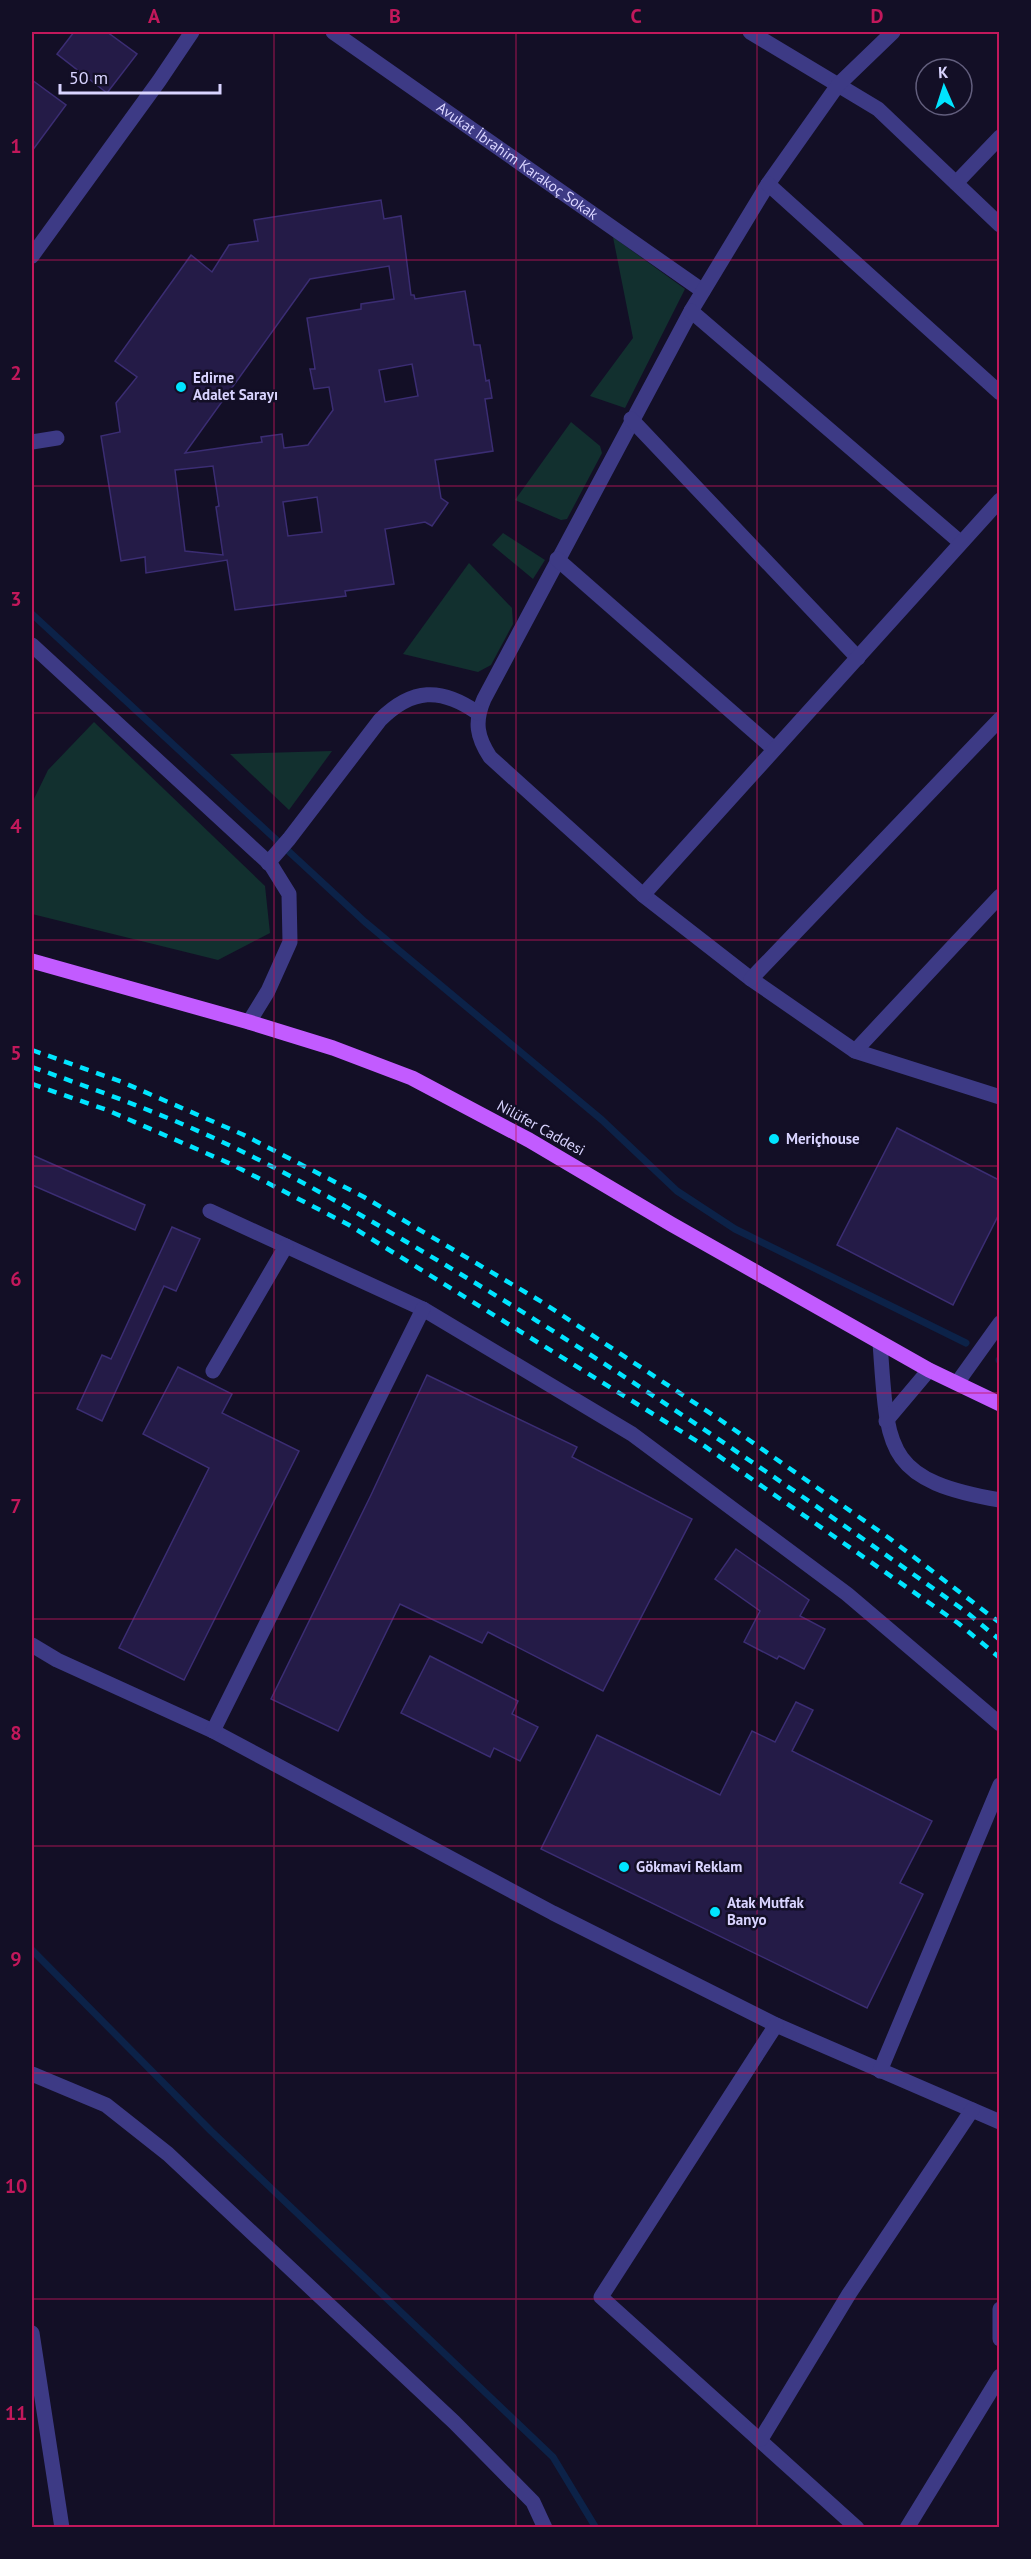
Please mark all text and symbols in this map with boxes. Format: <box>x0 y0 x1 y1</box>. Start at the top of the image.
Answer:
text: A <box>148 3 161 29</box>
text: B <box>389 3 401 29</box>
text: C <box>630 3 642 29</box>
text: D <box>871 3 884 29</box>
scale bar <box>60 57 220 95</box>
north arrow <box>914 57 974 117</box>
text: K <box>938 62 949 82</box>
text: 50 m <box>69 66 108 89</box>
street label: Avukat İbrahim Karakoç Sokak <box>433 98 603 224</box>
text: 1 <box>10 133 22 159</box>
text: 2 <box>10 360 22 386</box>
place label: Edirne Adalet Sarayı <box>193 368 278 404</box>
marker: Edirne Adalet Sarayı <box>174 380 188 394</box>
text: 3 <box>10 586 22 612</box>
text: 4 <box>10 813 22 839</box>
text: 5 <box>10 1040 22 1066</box>
street label: Nilüfer Caddesi <box>494 1096 589 1160</box>
place label: Meriçhouse <box>786 1129 860 1148</box>
marker: Meriçhouse <box>767 1132 781 1146</box>
text: 6 <box>10 1266 22 1292</box>
text: 7 <box>10 1493 22 1519</box>
text: 8 <box>10 1720 22 1746</box>
place label: Gökmavi Reklam <box>636 1857 742 1876</box>
marker: Gökmavi Reklam <box>617 1860 631 1874</box>
place label: Atak Mutfak Banyo <box>727 1893 805 1929</box>
marker: Atak Mutfak Banyo <box>708 1905 722 1919</box>
text: 9 <box>10 1946 22 1972</box>
text: 10 <box>5 2173 27 2199</box>
text: 11 <box>5 2400 27 2426</box>

